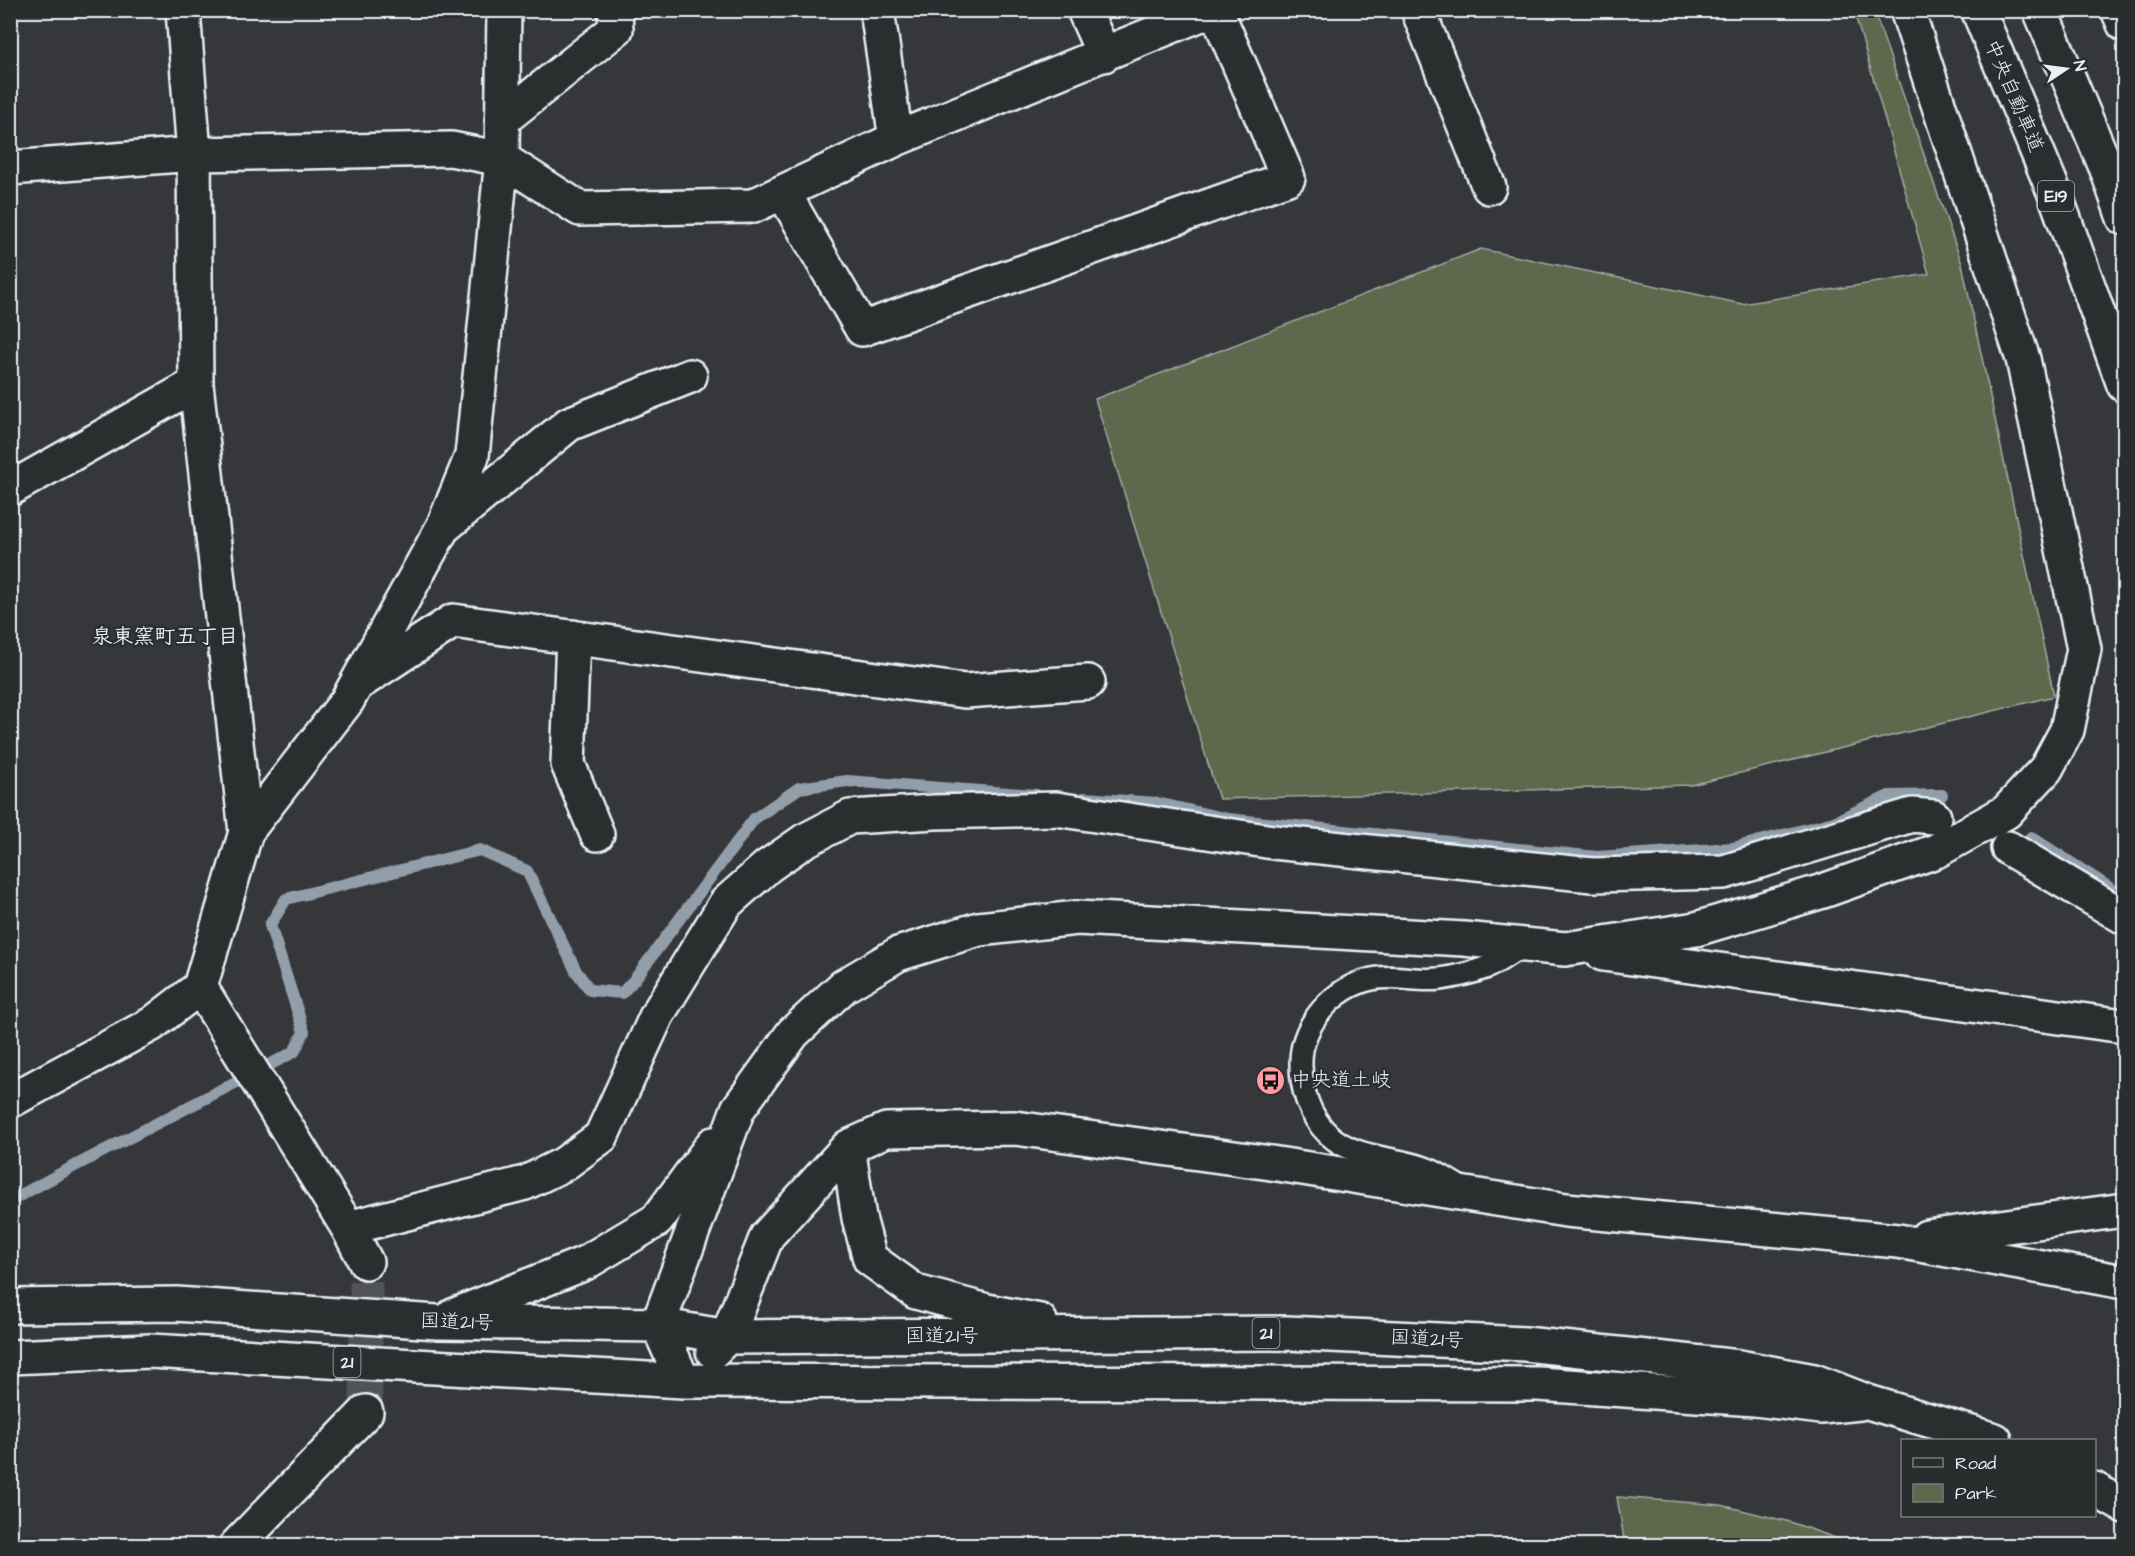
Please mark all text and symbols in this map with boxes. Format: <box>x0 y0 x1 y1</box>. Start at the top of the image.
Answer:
street label: 中央自動車道 <box>1978 35 2050 157</box>
north arrow <box>2036 39 2096 99</box>
text: N <box>2068 58 2091 73</box>
road number: E19 <box>2038 181 2074 211</box>
district label: 泉東窯町五丁目 <box>92 622 239 651</box>
bus stop icon: 中央道土岐 <box>1254 1064 1286 1096</box>
place label: 中央道土岐 <box>1291 1066 1391 1094</box>
street label: 国道21号 <box>420 1307 494 1337</box>
road number: 21 <box>1252 1318 1280 1348</box>
street label: 国道21号 <box>905 1322 979 1350</box>
street label: 国道21号 <box>1389 1323 1465 1355</box>
road number: 21 <box>334 1347 360 1377</box>
legend <box>1901 1439 2096 1517</box>
text: Road <box>1955 1451 1996 1476</box>
text: Park <box>1955 1481 1997 1506</box>

